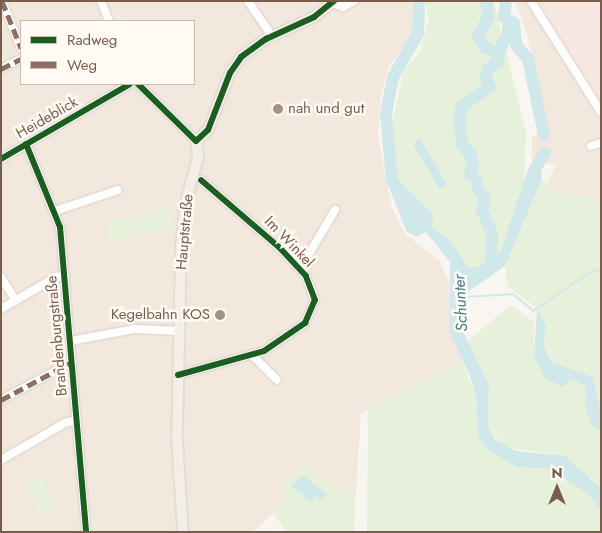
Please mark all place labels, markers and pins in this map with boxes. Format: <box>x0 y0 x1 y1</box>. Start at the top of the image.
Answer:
place label: nah und gut <box>288 100 364 118</box>
marker: nah und gut <box>272 103 284 115</box>
place label: Kegelbahn KOS <box>111 306 210 324</box>
marker: Kegelbahn KOS <box>214 309 226 321</box>

